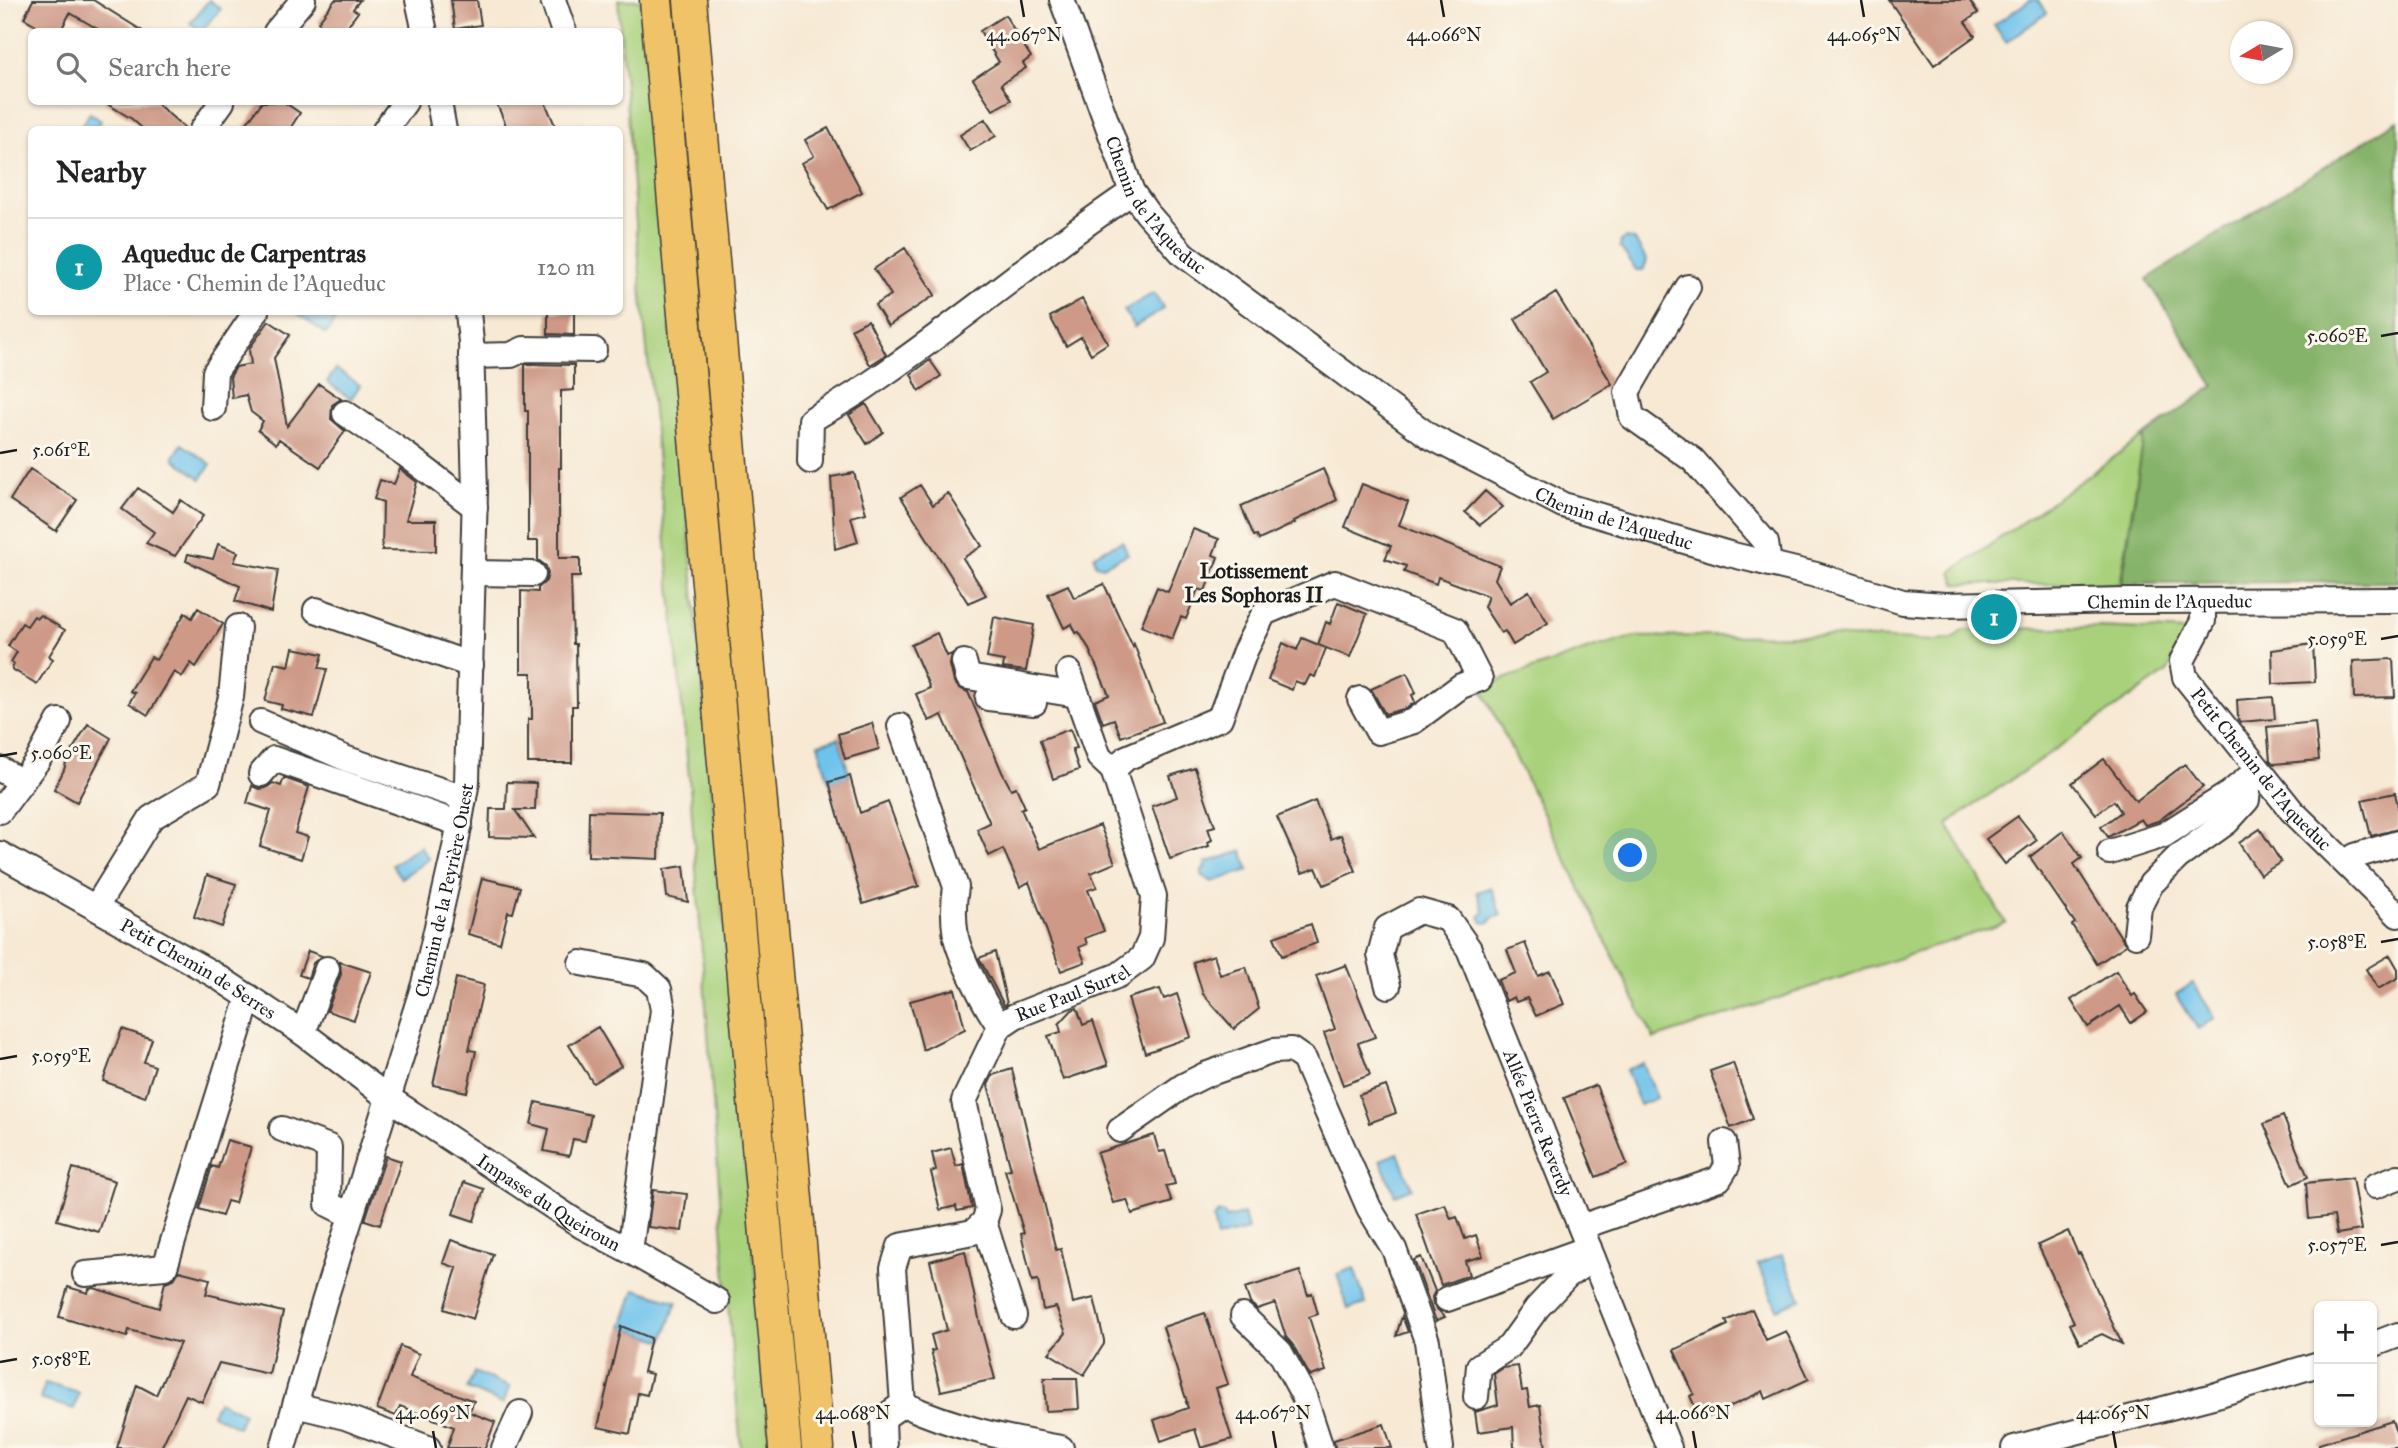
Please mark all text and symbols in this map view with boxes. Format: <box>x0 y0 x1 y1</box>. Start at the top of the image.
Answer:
north arrow <box>2230 21 2293 84</box>
text: 44.067°N <box>986 24 1062 46</box>
text: 44.066°N <box>1407 24 1481 46</box>
text: 44.065°N <box>1827 24 1901 46</box>
search box <box>28 28 623 105</box>
icon: search <box>52 48 90 86</box>
text: Search here <box>108 51 231 83</box>
street label: Chemin de l'Aqueduc <box>1101 133 1210 279</box>
text: Nearby <box>56 154 146 190</box>
text: Aqueduc de Carpentras <box>123 237 366 269</box>
text: 1 <box>74 253 84 281</box>
text: 120 m <box>537 253 595 281</box>
text: Place · Chemin de l'Aqueduc <box>123 269 386 297</box>
text: 5.060°E <box>2306 325 2368 347</box>
text: 5.061°E <box>32 439 90 461</box>
street label: Chemin de l'Aqueduc <box>1531 481 1696 555</box>
district label: Lotissement Les Sophoras II <box>1185 558 1323 608</box>
street label: Chemin de l'Aqueduc <box>2087 590 2252 614</box>
pin: 1 <box>1971 591 2017 643</box>
text: 5.059°E <box>2307 628 2367 650</box>
street label: Petit Chemin de l'Aqueduc <box>2186 683 2336 855</box>
text: 5.060°E <box>30 742 92 764</box>
street label: Chemin de la Peyrière Ouest <box>410 781 478 1000</box>
your location <box>1613 838 1647 872</box>
street label: Petit Chemin de Serres <box>116 913 280 1024</box>
text: 5.058°E <box>2307 931 2367 953</box>
street label: Rue Paul Surtel <box>1012 959 1135 1027</box>
text: 5.059°E <box>31 1045 91 1067</box>
street label: Allée Pierre Reverdy <box>1498 1045 1578 1201</box>
street label: Impasse du Queiroun <box>473 1149 624 1256</box>
text: 5.057°E <box>2307 1234 2367 1256</box>
map controls <box>2314 1301 2377 1427</box>
button: + <box>2314 1301 2377 1364</box>
text: 5.058°E <box>31 1348 91 1370</box>
button: − <box>2314 1364 2377 1427</box>
text: 44.069°N <box>395 1402 471 1424</box>
text: 44.068°N <box>815 1402 891 1424</box>
text: 44.067°N <box>1235 1402 1311 1424</box>
text: 44.066°N <box>1656 1402 1730 1424</box>
text: 44.065°N <box>2076 1402 2150 1424</box>

